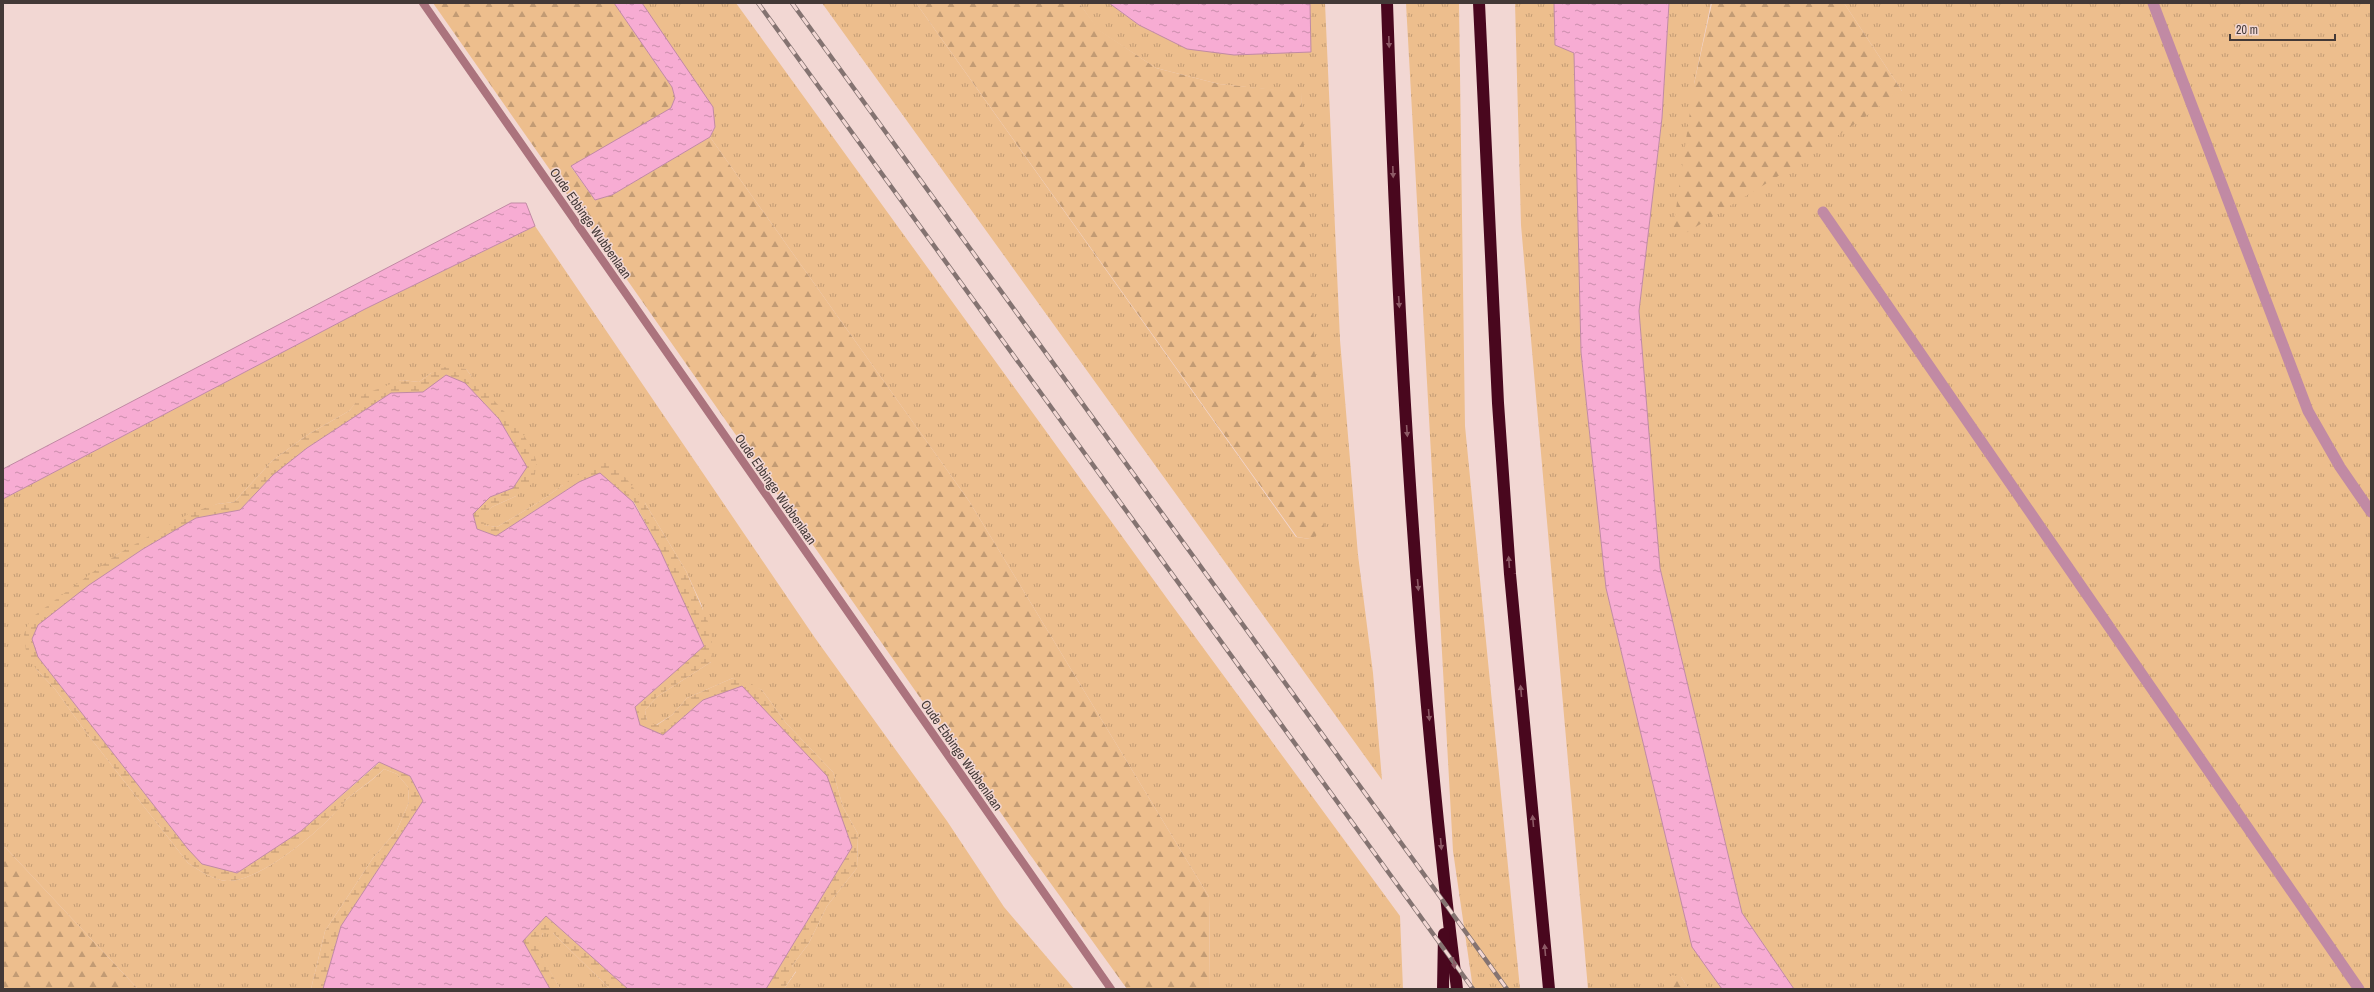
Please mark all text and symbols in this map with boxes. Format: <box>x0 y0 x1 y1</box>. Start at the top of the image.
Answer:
scale bar <box>2230 16 2335 42</box>
text: 20 m <box>2236 22 2258 38</box>
one-way arrow <box>1385 36 1392 48</box>
street label: Oude Ebbinge Wubbenlaan <box>546 165 635 282</box>
one-way arrow <box>1389 166 1396 178</box>
one-way arrow <box>1396 296 1403 308</box>
one-way arrow <box>1404 425 1411 438</box>
street label: Oude Ebbinge Wubbenlaan <box>731 431 820 548</box>
one-way arrow <box>1506 556 1513 568</box>
one-way arrow <box>1414 579 1421 591</box>
one-way arrow <box>1517 685 1524 697</box>
street label: Oude Ebbinge Wubbenlaan <box>917 697 1006 814</box>
one-way arrow <box>1426 709 1433 721</box>
one-way arrow <box>1529 815 1536 827</box>
one-way arrow <box>1438 838 1444 850</box>
one-way arrow <box>1541 944 1548 956</box>
one-way arrow <box>1451 957 1457 970</box>

